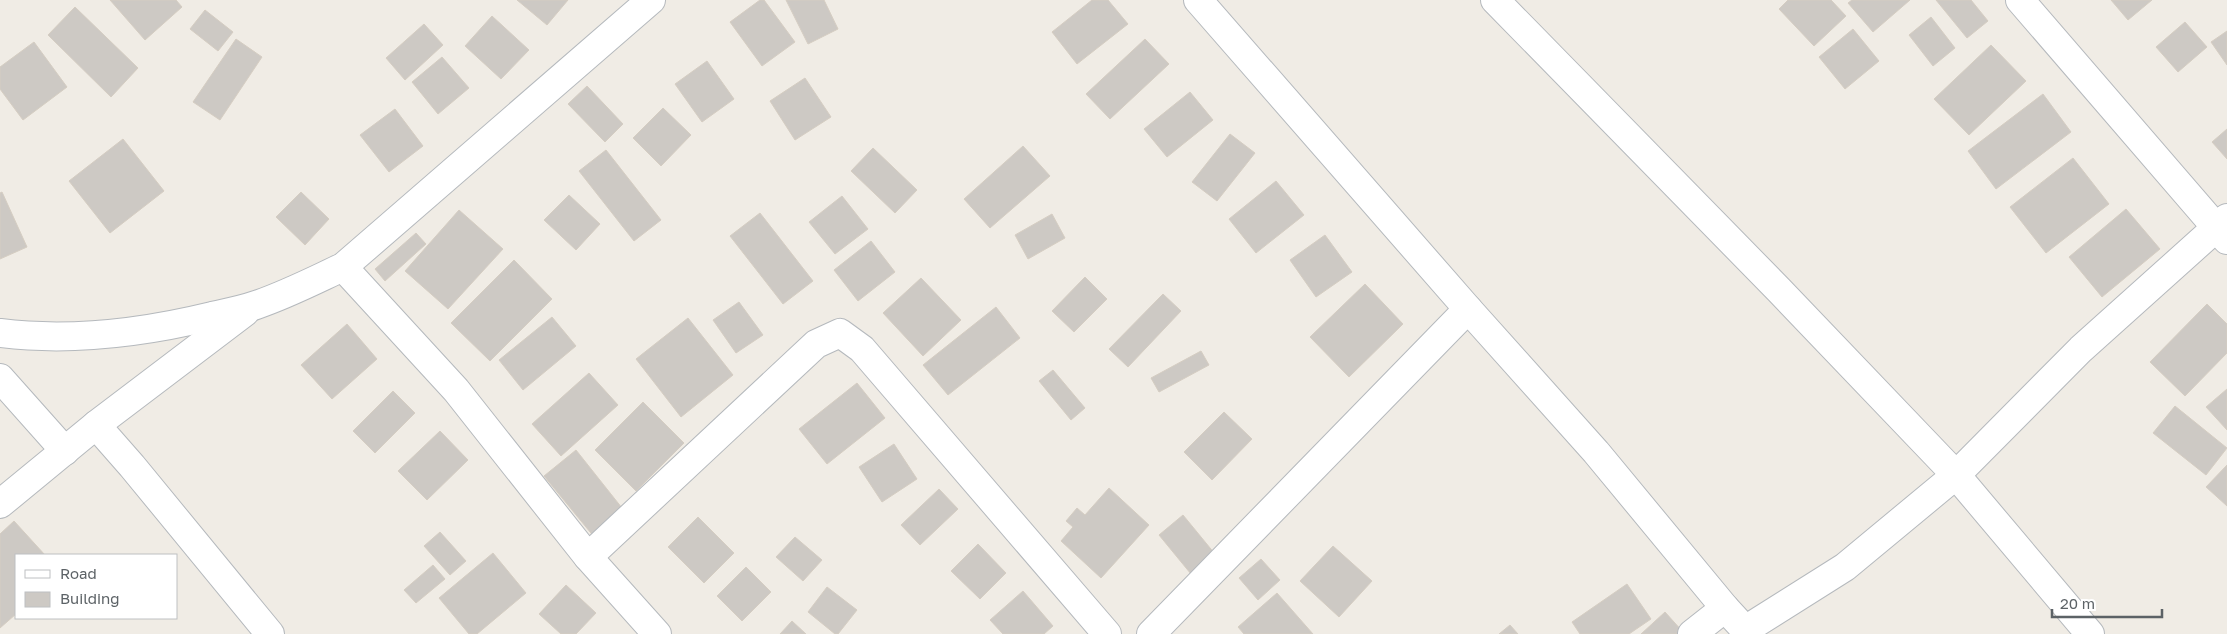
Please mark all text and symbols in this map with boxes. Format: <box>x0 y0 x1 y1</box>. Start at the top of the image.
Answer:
legend <box>15 554 178 619</box>
text: Road <box>60 564 97 582</box>
scale bar <box>2052 586 2162 618</box>
text: Building <box>60 589 120 607</box>
text: 20 m <box>2060 594 2095 612</box>

